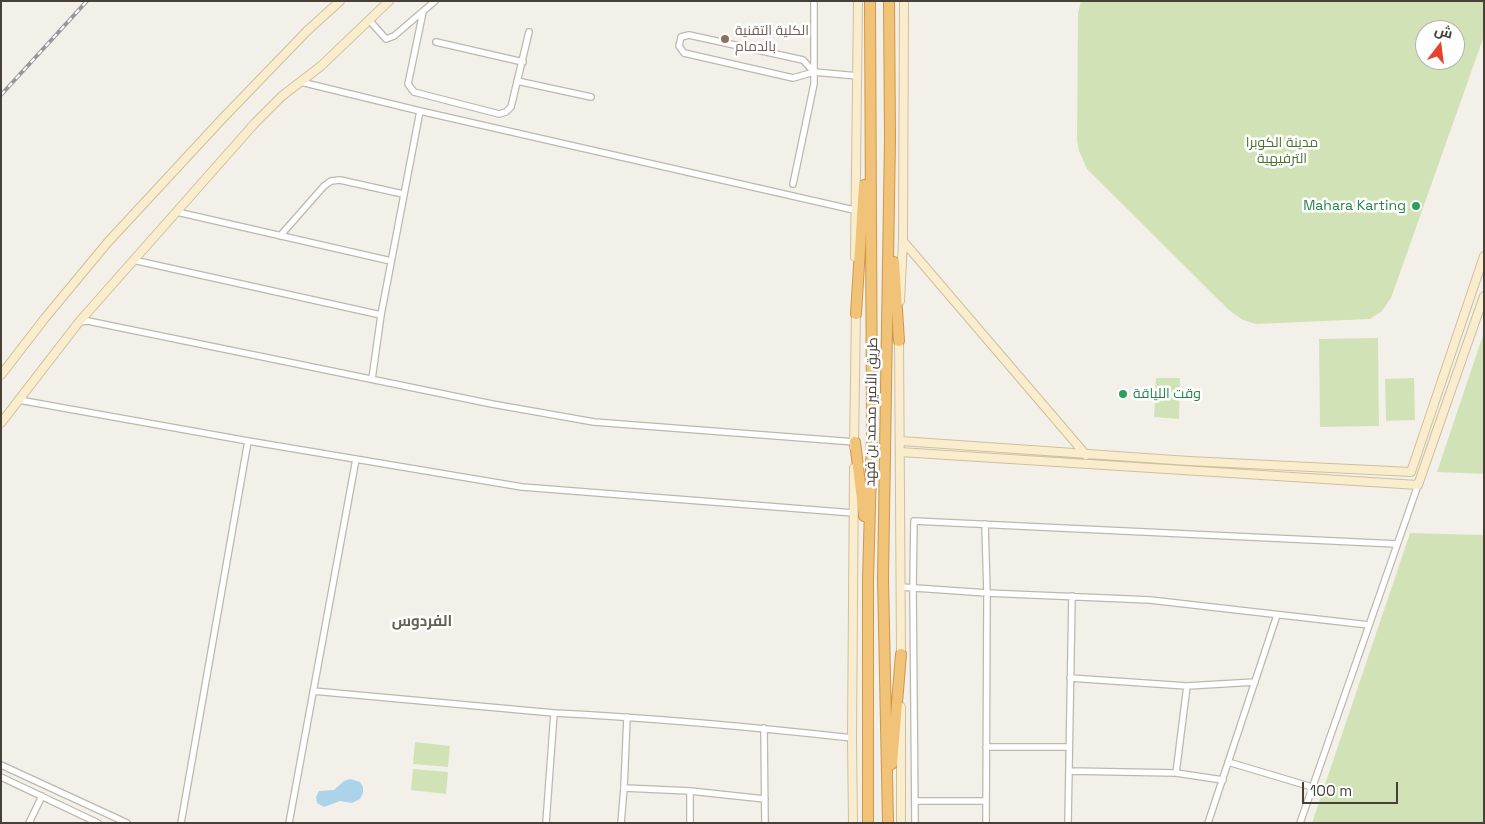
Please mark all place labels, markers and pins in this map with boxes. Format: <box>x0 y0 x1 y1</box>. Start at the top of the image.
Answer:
place label: الكلية التقنية بالدمام <box>735 23 809 56</box>
marker: الكلية التقنية بالدمام <box>719 33 731 45</box>
place label: Mahara Karting <box>1303 198 1406 214</box>
marker: Mahara Karting <box>1410 200 1422 212</box>
place label: وقت اللياقة <box>1133 386 1201 402</box>
marker: وقت اللياقة <box>1117 388 1129 400</box>

